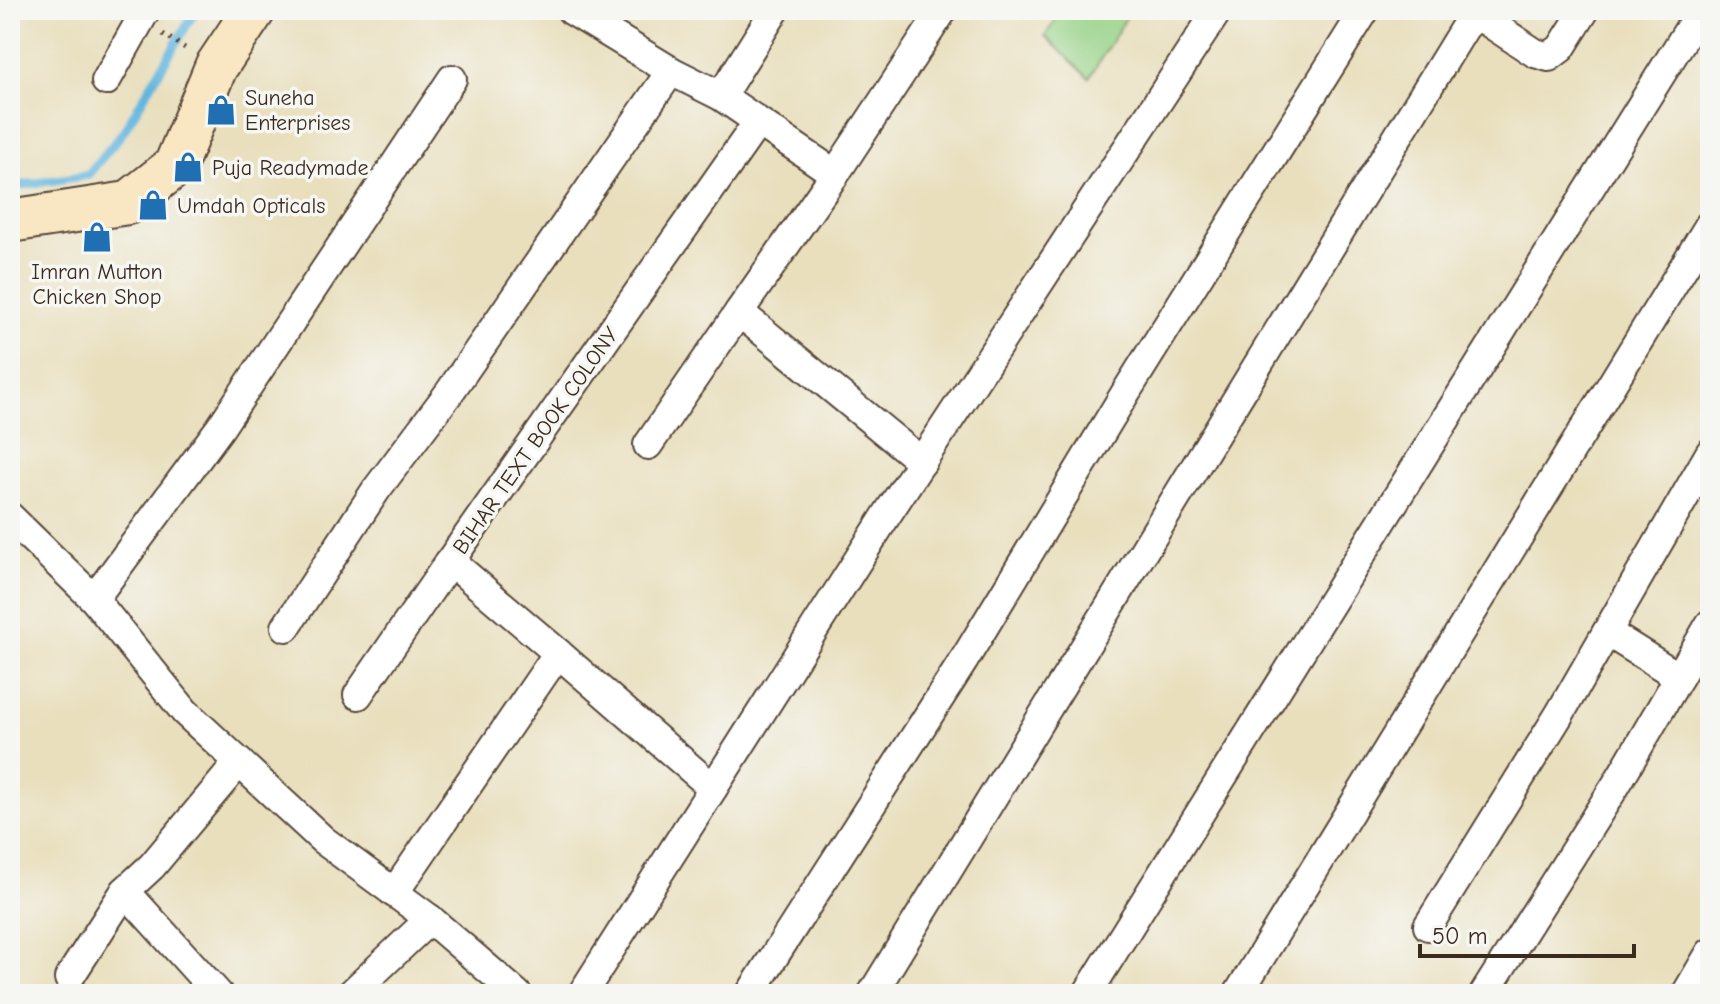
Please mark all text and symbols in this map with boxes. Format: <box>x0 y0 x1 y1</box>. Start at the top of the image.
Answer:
place label: Suneha Enterprises <box>245 85 351 136</box>
shop icon: Suneha Enterprises <box>204 93 238 127</box>
shop icon: Puja Readymade <box>171 150 205 184</box>
place label: Puja Readymade <box>212 155 368 181</box>
shop icon: Umdah Opticals <box>136 188 170 222</box>
place label: Umdah Opticals <box>177 193 325 219</box>
shop icon: Imran Mutton Chicken Shop <box>80 220 114 254</box>
place label: Imran Mutton Chicken Shop <box>31 259 163 310</box>
street label: BIHAR TEXT BOOK COLONY <box>447 322 624 559</box>
scale bar <box>1420 908 1634 958</box>
text: 50 m <box>1432 922 1488 950</box>

